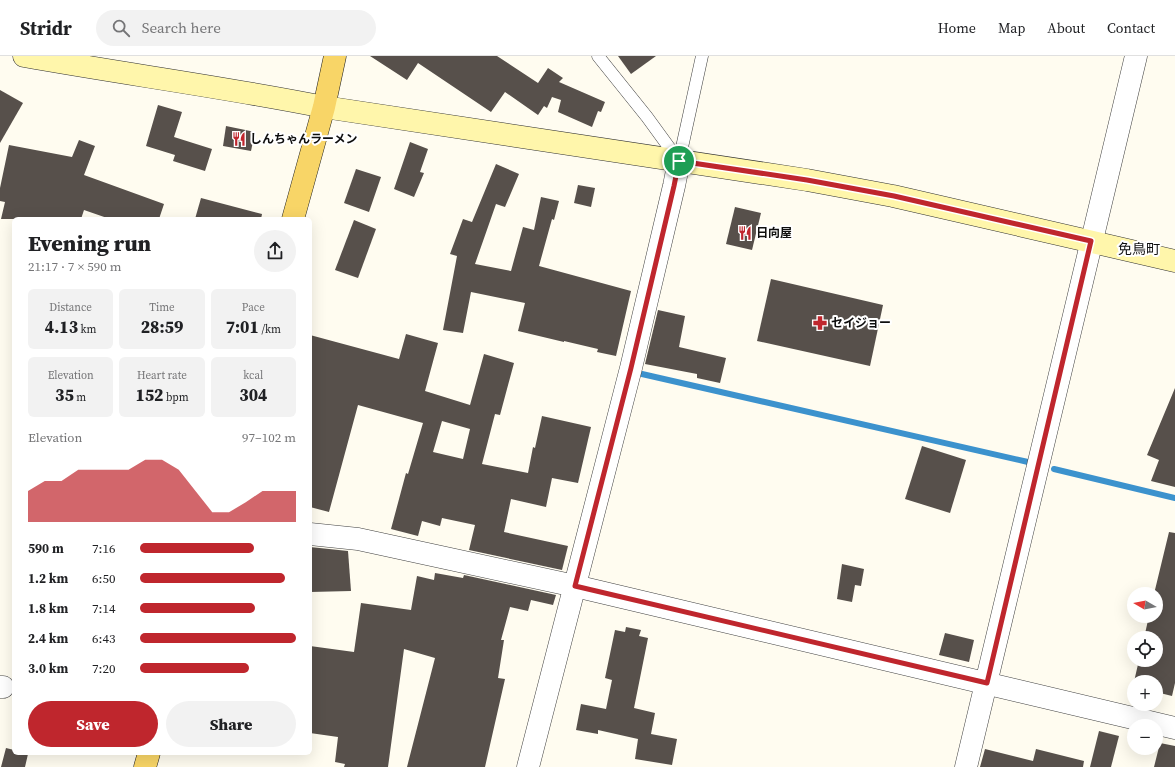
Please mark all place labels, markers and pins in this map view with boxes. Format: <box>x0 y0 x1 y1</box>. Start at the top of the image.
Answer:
restaurant icon: しんちゃんラーメン <box>231 131 247 147</box>
place label: しんちゃんラーメン <box>250 131 358 147</box>
pin <box>662 144 696 178</box>
restaurant icon: 日向屋 <box>737 225 753 241</box>
place label: 日向屋 <box>756 225 792 241</box>
pharmacy icon: セイジョー <box>812 315 828 331</box>
place label: セイジョー <box>831 315 891 331</box>

